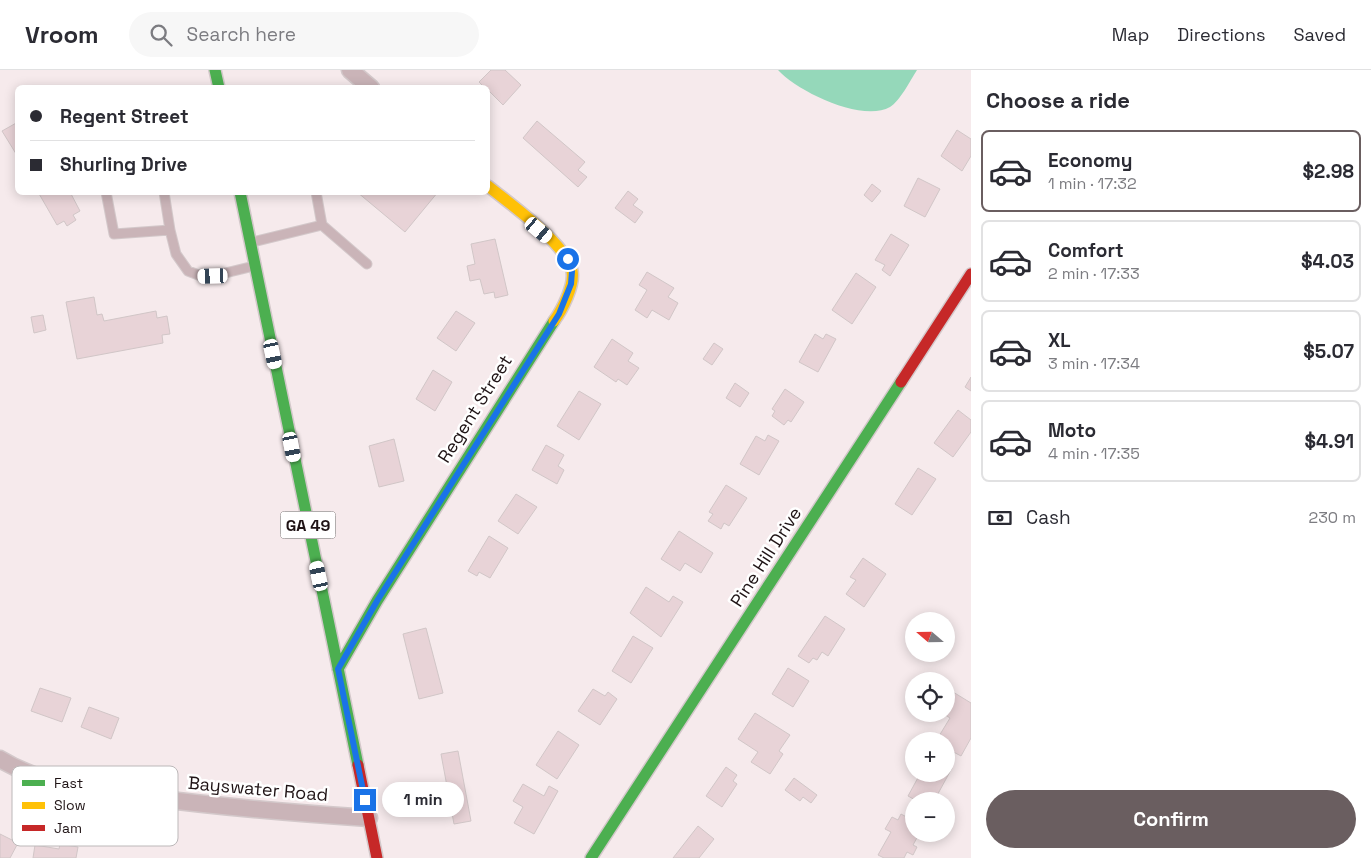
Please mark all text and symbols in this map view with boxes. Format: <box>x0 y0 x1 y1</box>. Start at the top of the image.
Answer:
search box <box>129 12 479 57</box>
text: Vroom <box>25 19 99 50</box>
icon: search <box>147 21 175 49</box>
text: Search here <box>187 22 296 47</box>
text: Map <box>1112 23 1149 46</box>
text: Directions <box>1177 23 1266 46</box>
text: Saved <box>1294 23 1346 46</box>
text: Choose a ride <box>986 86 1130 114</box>
text: Regent Street <box>60 104 189 129</box>
text: Economy <box>1048 148 1132 173</box>
icon: car <box>988 149 1033 194</box>
text: Shurling Drive <box>60 152 187 177</box>
text: $2.98 <box>1302 159 1354 184</box>
text: 1 min · 17:32 <box>1048 173 1137 194</box>
car <box>522 215 555 245</box>
text: Comfort <box>1048 238 1124 263</box>
icon: car <box>988 239 1033 284</box>
route start <box>557 248 579 270</box>
text: $4.03 <box>1301 249 1354 274</box>
text: 2 min · 17:33 <box>1048 263 1140 284</box>
car <box>197 268 228 284</box>
text: XL <box>1048 328 1071 353</box>
icon: car <box>988 329 1033 374</box>
car <box>262 338 283 370</box>
text: $5.07 <box>1303 339 1354 364</box>
street label: Regent Street <box>432 351 517 467</box>
text: 3 min · 17:34 <box>1048 353 1140 374</box>
text: Moto <box>1048 418 1096 443</box>
icon: car <box>988 419 1033 464</box>
text: $4.91 <box>1304 429 1354 454</box>
car <box>281 431 302 463</box>
text: 4 min · 17:35 <box>1048 443 1140 464</box>
street label: Pine Hill Drive <box>725 503 806 611</box>
icon: cash <box>986 504 1014 532</box>
text: Cash <box>1026 505 1071 530</box>
text: 230 m <box>1309 507 1356 528</box>
road number: GA 49 <box>280 512 336 538</box>
car <box>308 560 329 592</box>
north arrow <box>905 612 955 662</box>
map controls <box>905 612 955 842</box>
button: locate <box>905 672 955 722</box>
button: + <box>905 732 955 782</box>
legend <box>12 766 178 846</box>
street label: Bayswater Road <box>187 771 329 806</box>
text: Fast <box>54 774 83 792</box>
callout: 1 min <box>382 782 465 818</box>
route end <box>354 789 376 811</box>
text: 1 min <box>403 789 443 810</box>
button: Confirm <box>986 790 1356 848</box>
button: − <box>905 792 955 842</box>
text: Slow <box>54 796 86 814</box>
text: Jam <box>54 819 82 837</box>

